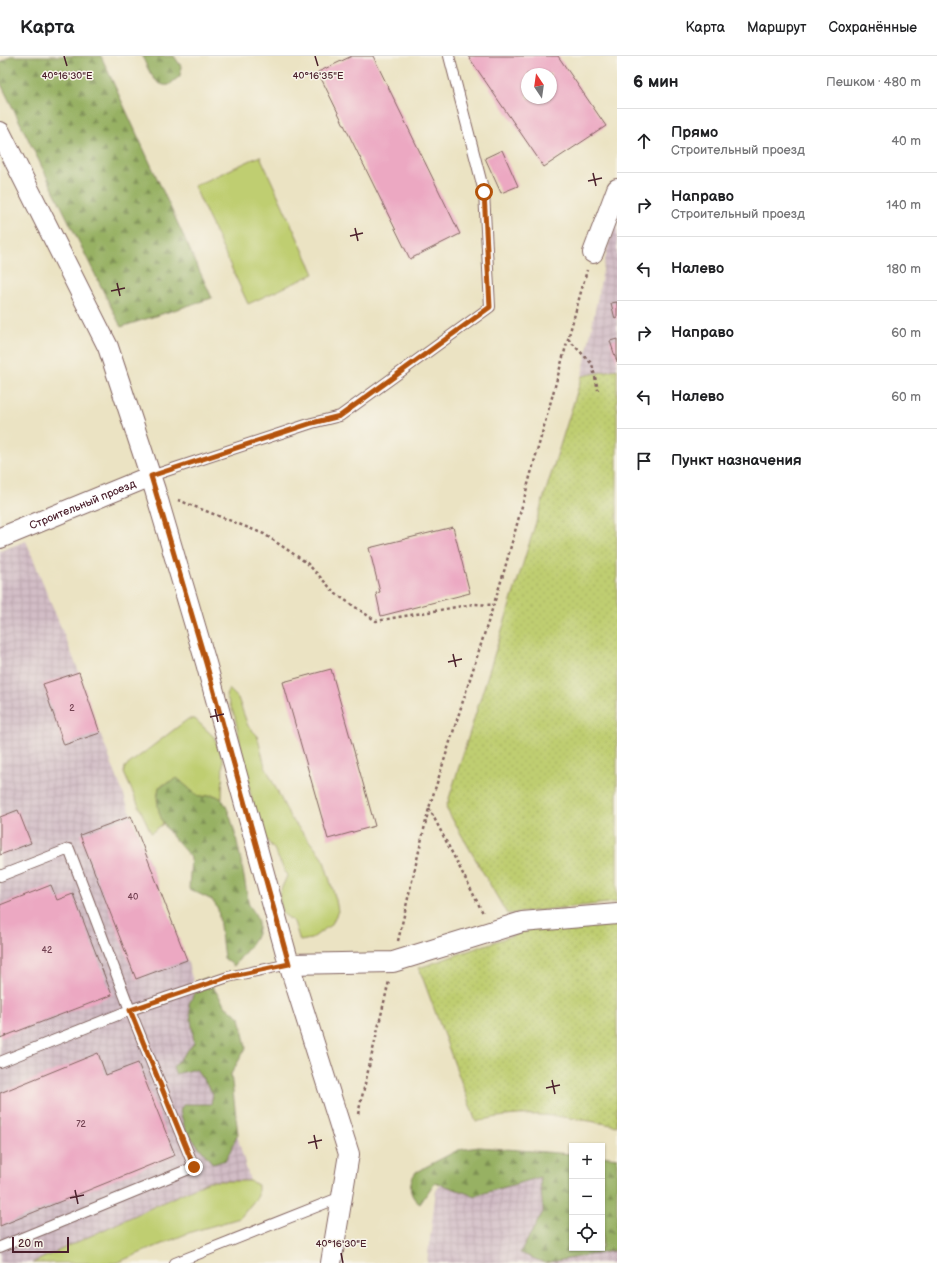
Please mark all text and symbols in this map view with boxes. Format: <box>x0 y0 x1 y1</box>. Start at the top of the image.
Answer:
text: Карта <box>20 16 74 39</box>
text: Карта <box>686 19 725 36</box>
text: Маршрут <box>747 19 807 36</box>
text: Сохранённые <box>829 19 917 36</box>
north arrow <box>521 68 557 104</box>
text: 40°16'30"E <box>41 70 93 82</box>
text: 40°16'35"E <box>292 70 344 82</box>
text: 6 мин <box>633 72 679 92</box>
text: Пешком · 480 m <box>826 74 921 90</box>
text: Прямо <box>671 123 718 142</box>
icon: ahead <box>633 130 655 152</box>
text: 40 m <box>891 133 921 149</box>
text: Строительный проезд <box>671 142 805 158</box>
route start <box>475 183 493 201</box>
text: Направо <box>671 187 734 206</box>
icon: right <box>633 194 655 216</box>
text: 140 m <box>886 197 921 213</box>
text: Строительный проезд <box>671 206 805 222</box>
icon: left <box>633 258 655 280</box>
text: Налево <box>671 259 724 278</box>
text: 180 m <box>886 261 921 277</box>
icon: right <box>633 322 655 344</box>
text: Направо <box>671 323 734 342</box>
text: 60 m <box>891 325 921 341</box>
icon: left <box>633 386 655 408</box>
text: Налево <box>671 387 724 406</box>
text: 60 m <box>891 389 921 405</box>
icon: arrive <box>633 450 655 472</box>
text: Пункт назначения <box>671 451 802 470</box>
street label: Строительный проезд <box>28 477 138 532</box>
house number: 2 <box>69 703 75 714</box>
house number: 40 <box>128 892 138 903</box>
house number: 42 <box>42 945 53 956</box>
house number: 72 <box>76 1119 87 1130</box>
map controls <box>569 1143 605 1251</box>
button: + <box>569 1143 605 1179</box>
route end <box>185 1158 203 1176</box>
button: − <box>569 1179 605 1215</box>
button: locate <box>569 1215 605 1251</box>
scale bar <box>12 1235 69 1254</box>
text: 20 m <box>18 1237 43 1250</box>
text: 40°16'30"E <box>315 1238 367 1250</box>

